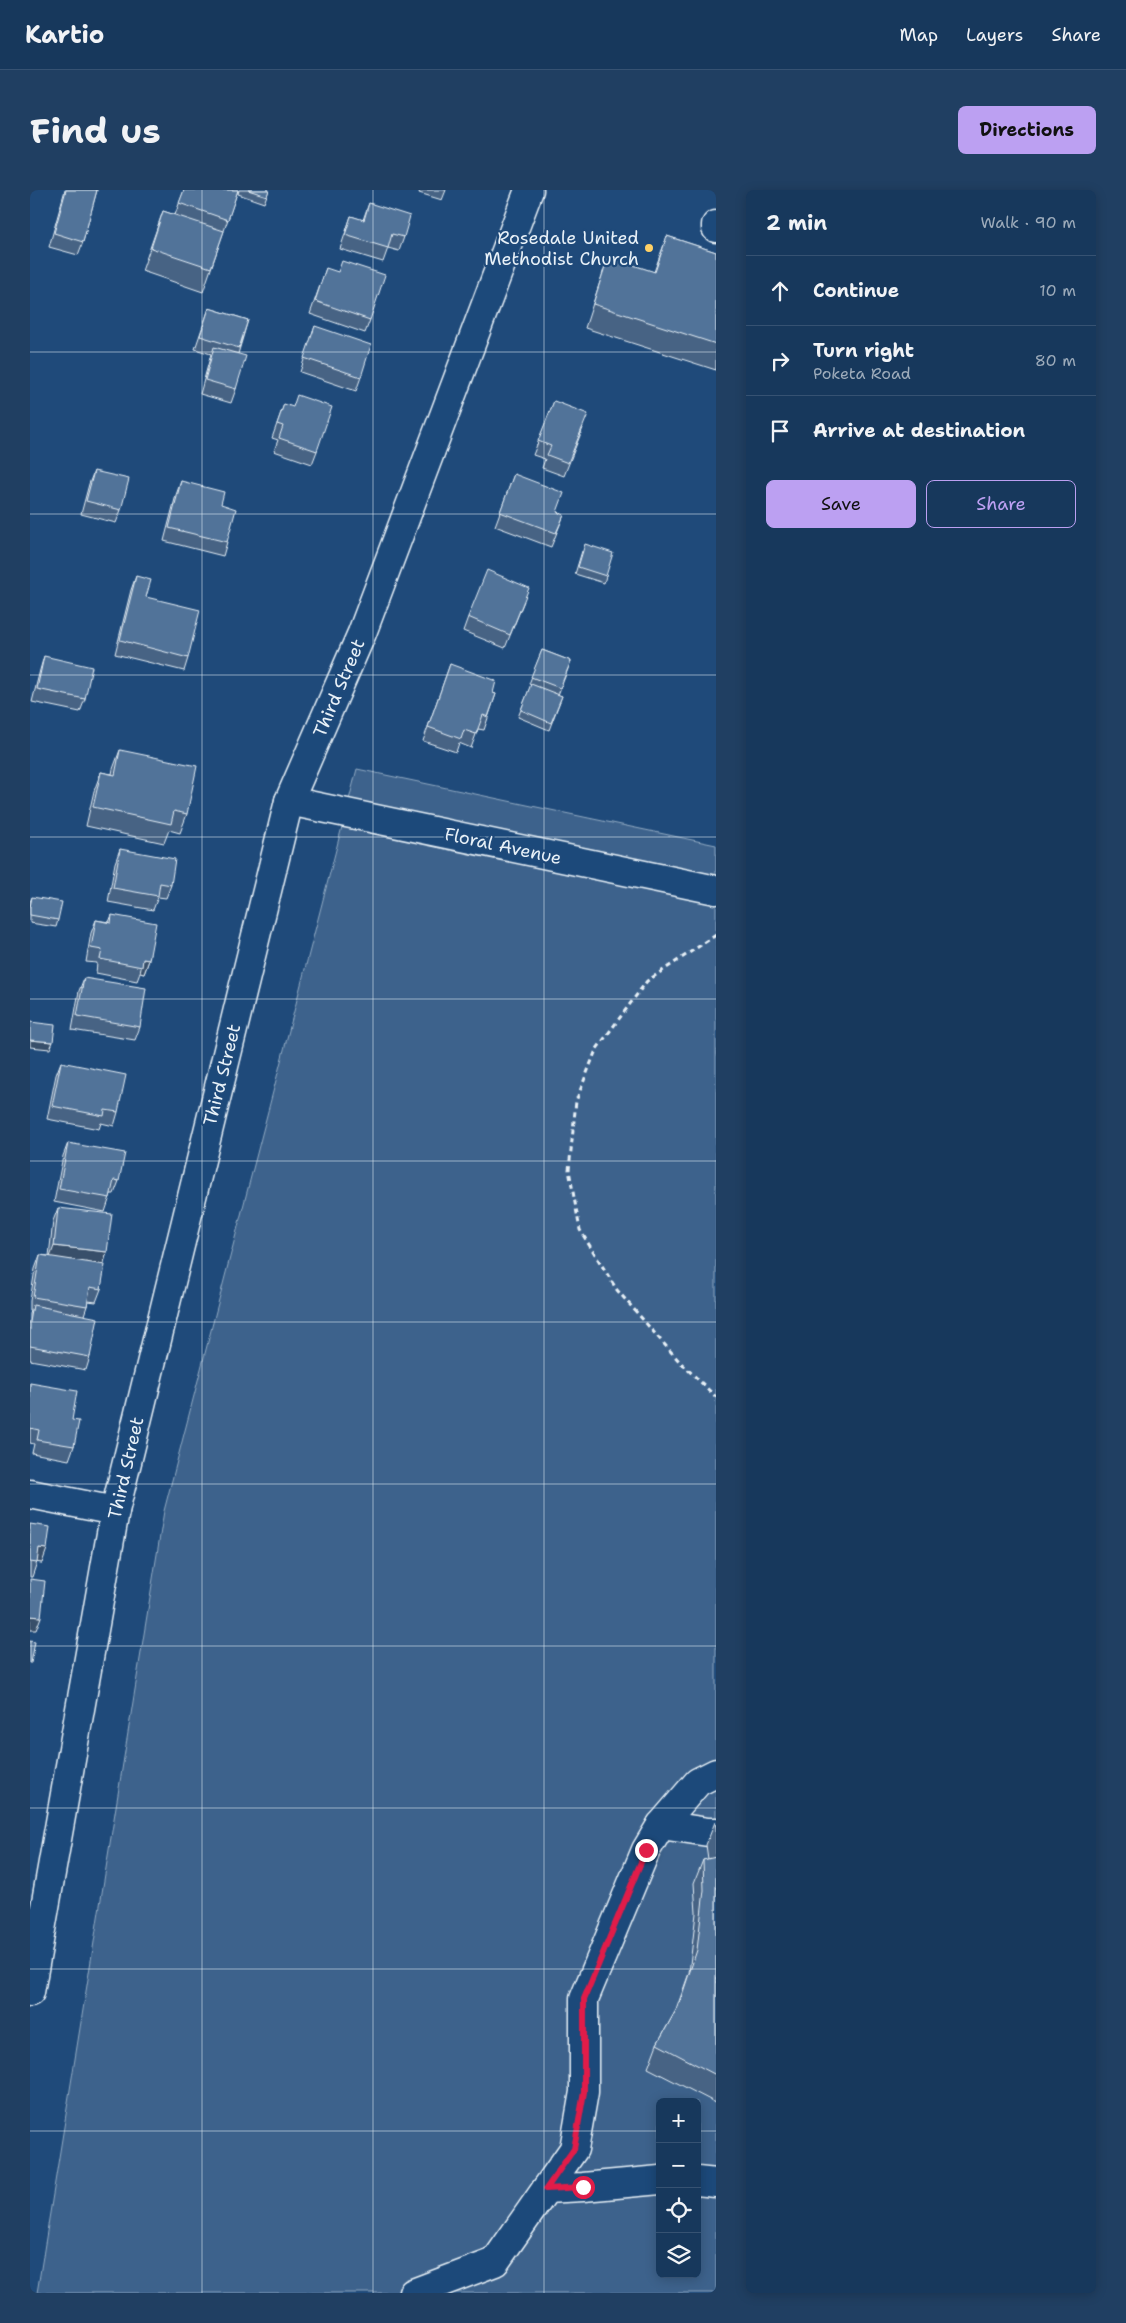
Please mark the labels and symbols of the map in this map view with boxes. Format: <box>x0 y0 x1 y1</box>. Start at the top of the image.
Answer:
place label: Rosedale United Methodist Church <box>484 226 639 271</box>
marker: Rosedale United Methodist Church <box>643 242 655 254</box>
street label: Third Street <box>308 635 370 741</box>
street label: Floral Avenue <box>442 822 564 870</box>
street label: Third Street <box>198 1021 246 1129</box>
street label: Third Street <box>103 1414 149 1522</box>
route end <box>635 1839 658 1862</box>
route start <box>572 2176 595 2199</box>

